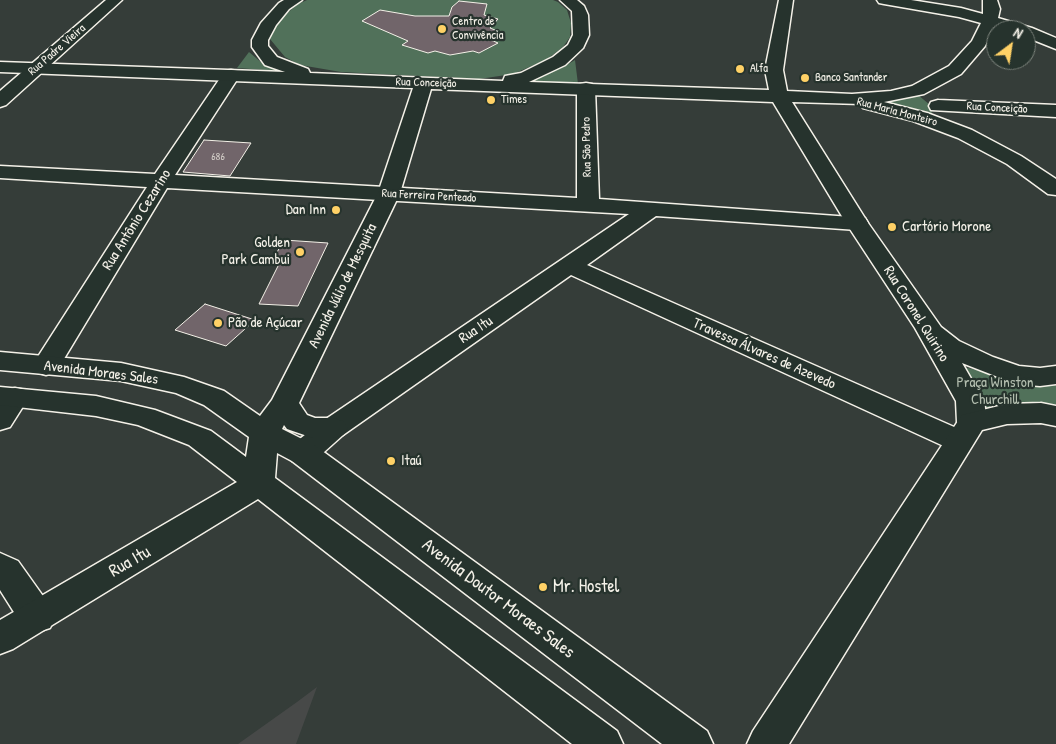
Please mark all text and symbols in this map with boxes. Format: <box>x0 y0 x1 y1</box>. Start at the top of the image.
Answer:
place label: Centro de Convivência <box>452 15 503 43</box>
north arrow <box>986 20 1036 70</box>
street label: Rua Padre Vieira <box>25 21 89 79</box>
marker: Centro de Convivência <box>436 23 448 35</box>
text: N <box>1010 23 1027 43</box>
place label: Alfa <box>750 62 768 76</box>
marker: Alfa <box>734 63 746 75</box>
place label: Banco Santander <box>815 71 887 85</box>
marker: Banco Santander <box>799 72 811 84</box>
street label: Rua Conceição <box>395 75 457 91</box>
place label: Times <box>501 93 527 107</box>
marker: Times <box>485 94 497 106</box>
street label: Rua Maria Monteiro <box>855 94 939 130</box>
street label: Rua Conceição <box>966 99 1028 117</box>
street label: Rua São Pedro <box>579 117 595 177</box>
house number: 686 <box>211 150 225 164</box>
street label: Rua Antônio Cezarino <box>99 166 175 274</box>
street label: Rua Ferreira Penteado <box>381 186 477 206</box>
place label: Dan Inn <box>286 201 326 219</box>
marker: Dan Inn <box>330 204 342 216</box>
place label: Cartório Morone <box>902 218 991 236</box>
street label: Avenida Júlio de Mesquita <box>305 221 381 351</box>
marker: Cartório Morone <box>886 221 898 233</box>
place label: Golden Park Cambui <box>222 234 290 269</box>
marker: Golden Park Cambui <box>294 246 306 258</box>
street label: Rua Coronel Quirino <box>879 263 953 365</box>
street label: Rua Itu <box>456 312 496 348</box>
place label: Pão de Açúcar <box>228 314 302 332</box>
street label: Travessa Álvares de Azevedo <box>690 314 838 394</box>
marker: Pão de Açúcar <box>212 317 224 329</box>
street label: Avenida Moraes Sales <box>43 357 159 389</box>
park label: Praça Winston Churchill <box>956 374 1034 409</box>
place label: Itaú <box>401 452 422 470</box>
marker: Itaú <box>385 455 397 467</box>
street label: Avenida Doutor Moraes Sales <box>417 535 579 663</box>
street label: Rua Itu <box>105 542 155 582</box>
place label: Mr. Hostel <box>553 576 619 598</box>
marker: Mr. Hostel <box>537 581 549 593</box>

